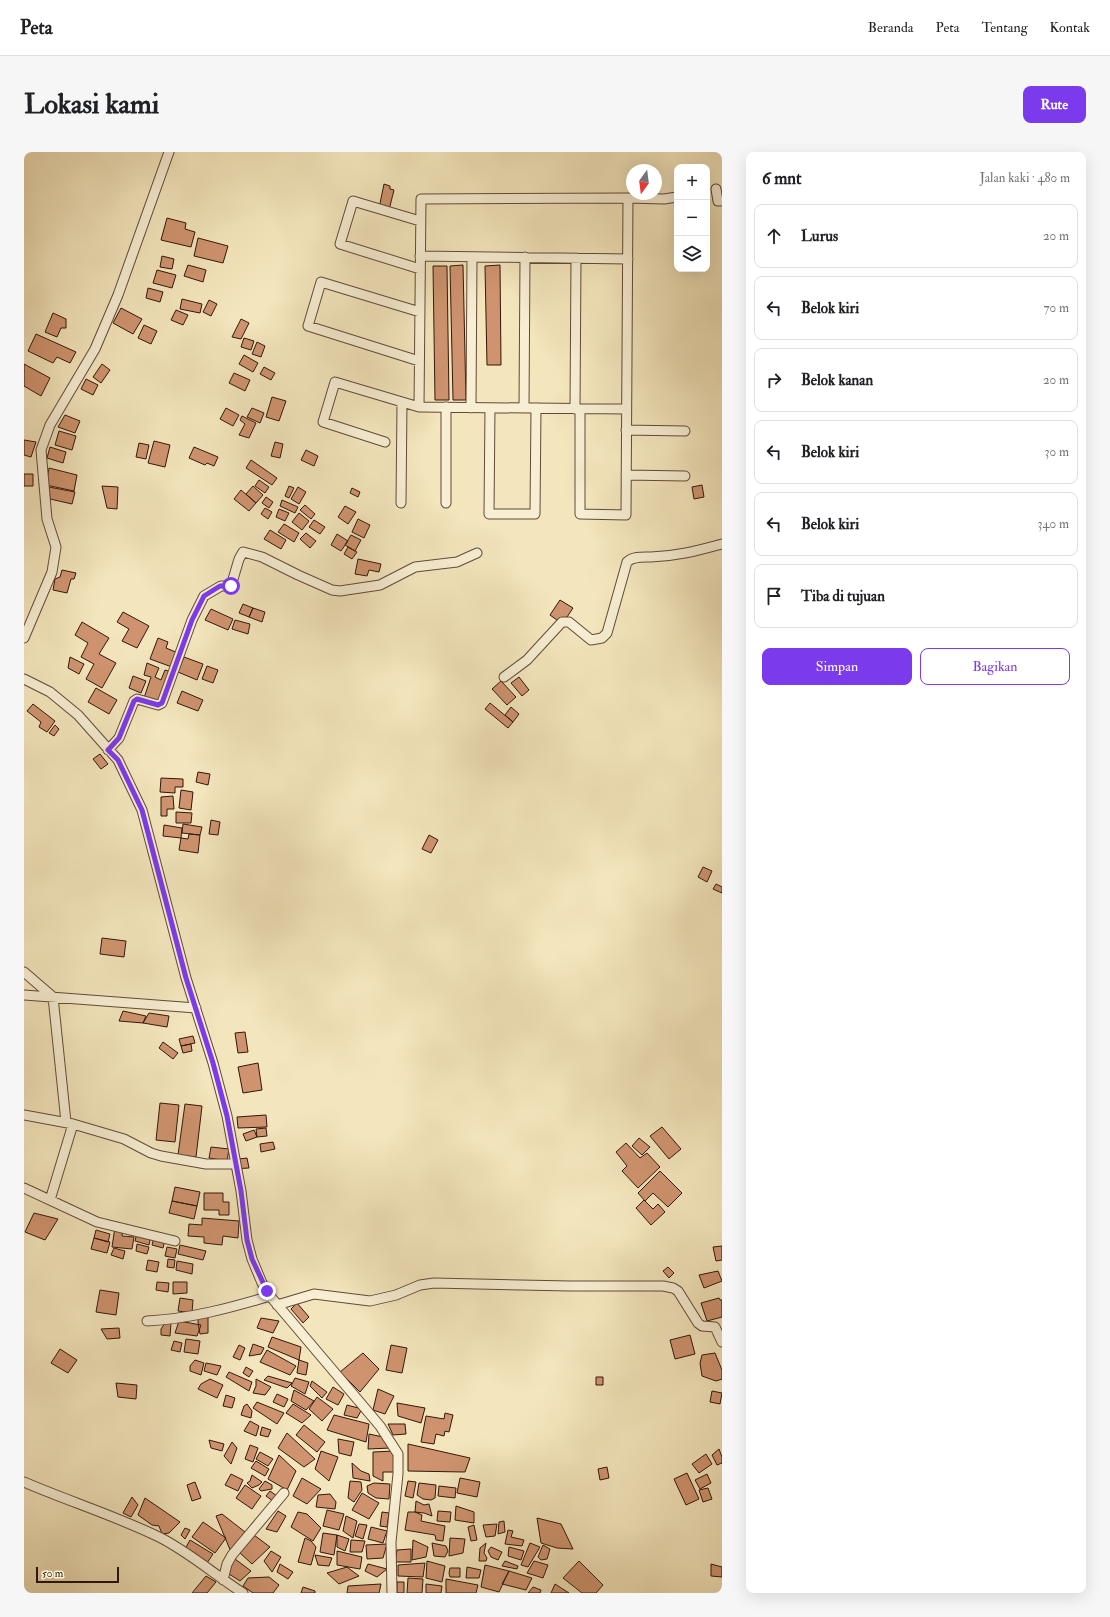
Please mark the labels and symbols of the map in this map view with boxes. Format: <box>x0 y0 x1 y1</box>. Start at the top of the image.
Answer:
north arrow <box>626 164 662 200</box>
route start <box>222 577 240 595</box>
route end <box>258 1282 276 1300</box>
scale bar <box>36 1565 119 1584</box>

